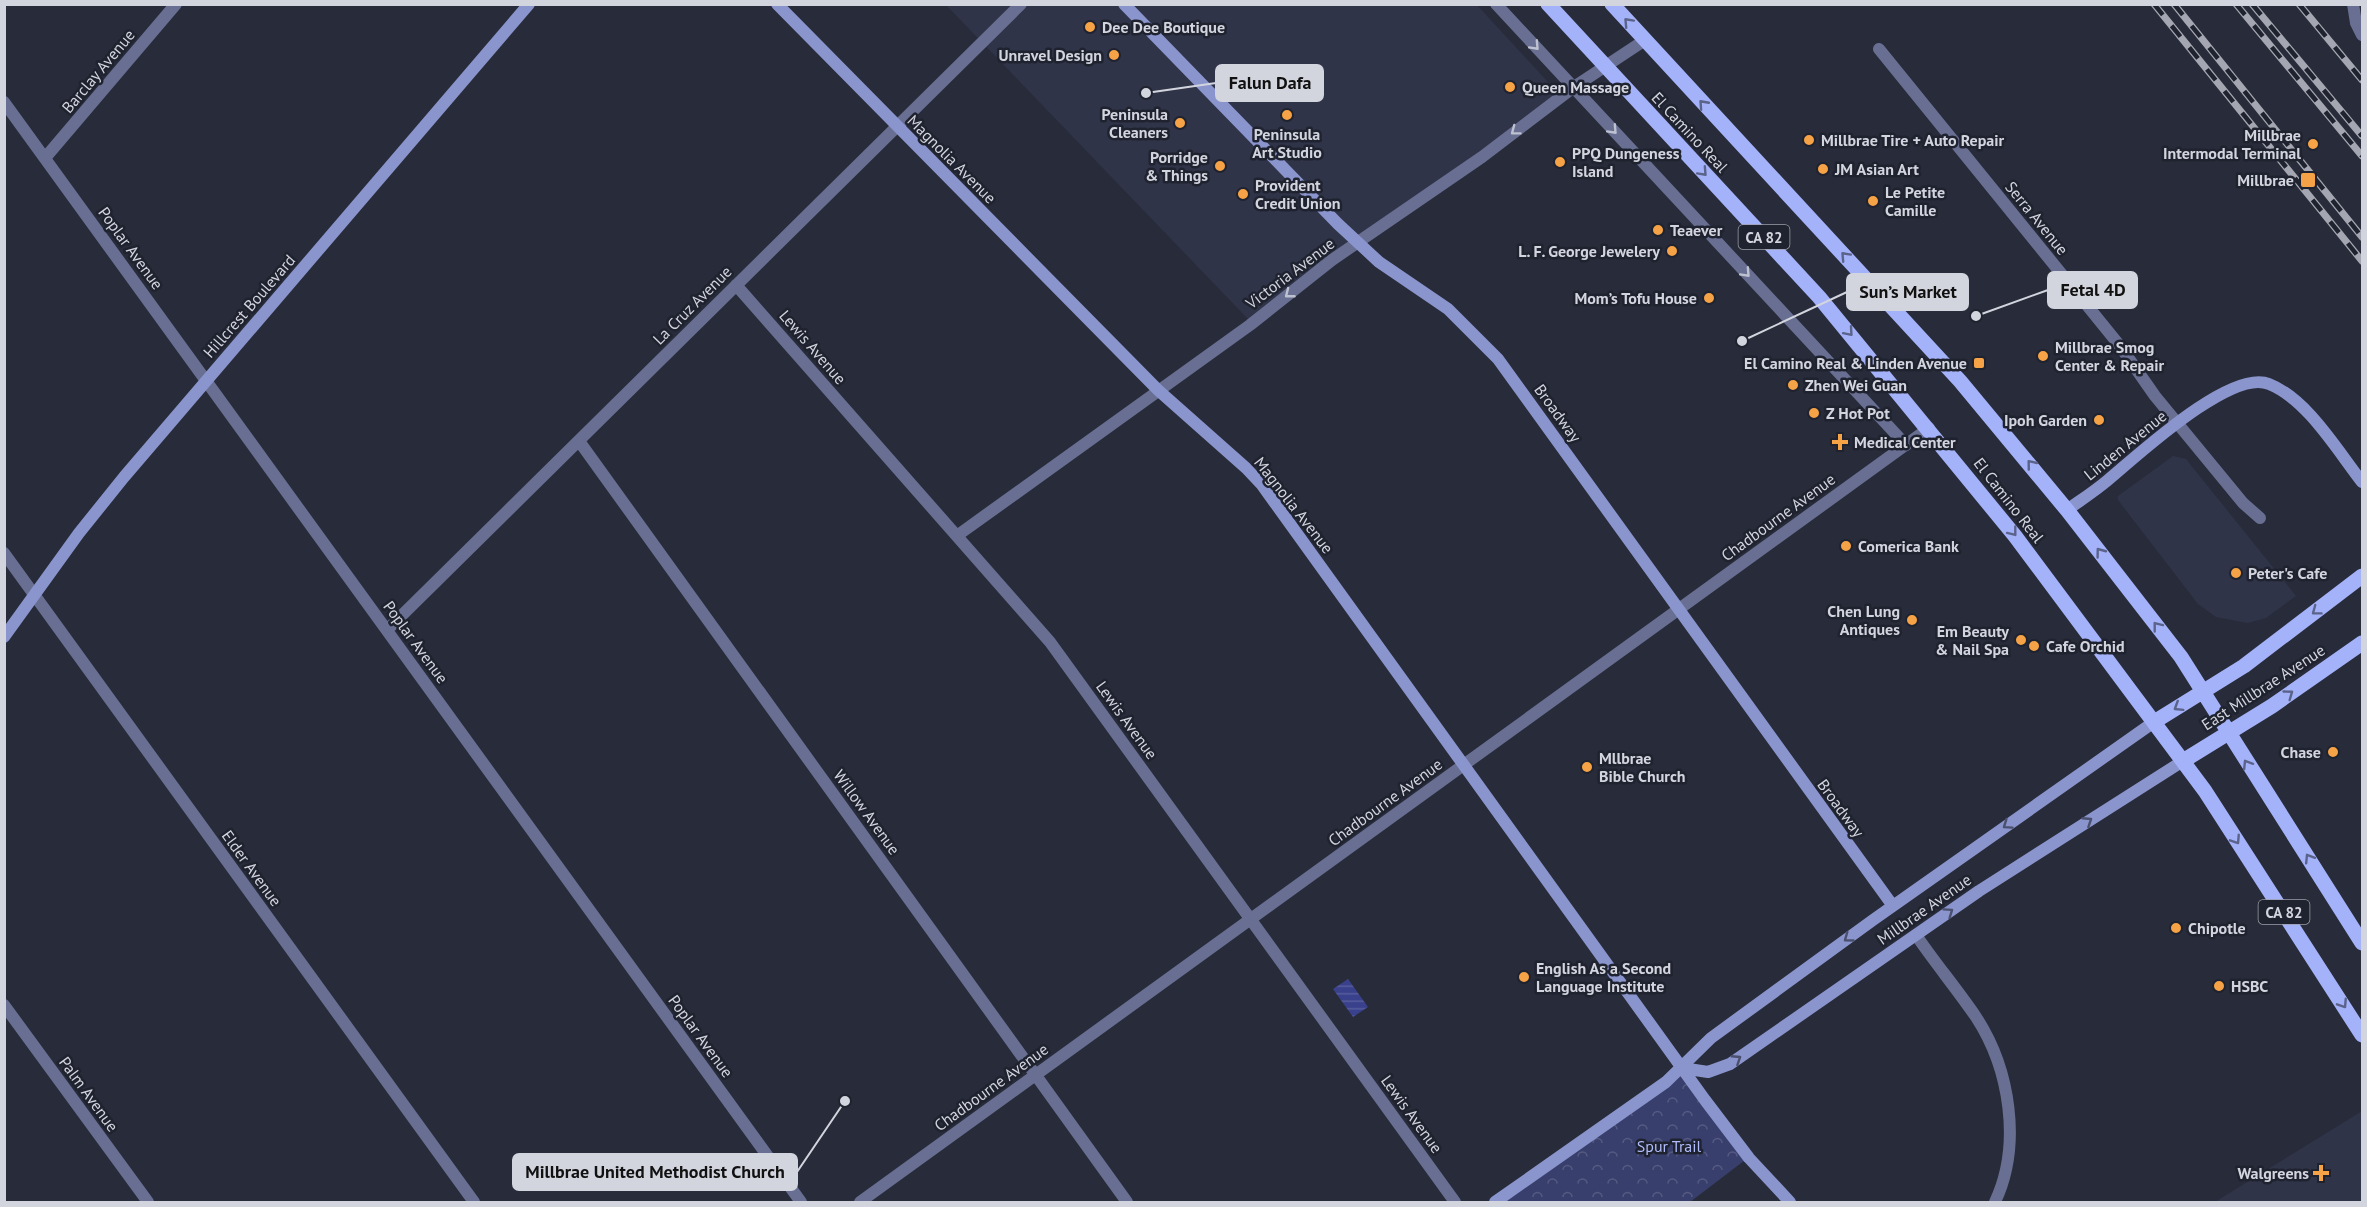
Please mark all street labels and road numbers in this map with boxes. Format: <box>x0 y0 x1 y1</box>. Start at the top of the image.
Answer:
street label: Barclay Avenue <box>57 25 139 117</box>
street label: El Camino Real <box>1648 88 1733 177</box>
street label: Magnolia Avenue <box>904 111 1000 207</box>
street label: Serra Avenue <box>2001 177 2073 259</box>
street label: Poplar Avenue <box>94 203 168 293</box>
road number: CA 82 <box>1738 225 1790 249</box>
street label: Victoria Avenue <box>1241 233 1338 313</box>
street label: Hillcrest Boulevard <box>199 250 299 362</box>
street label: La Cruz Avenue <box>648 261 736 349</box>
street label: Lewis Avenue <box>775 306 851 388</box>
street label: Broadway <box>1530 380 1586 446</box>
street label: Linden Avenue <box>2080 406 2170 484</box>
street label: Magnolia Avenue <box>1250 453 1338 557</box>
street label: El Camino Real <box>1970 453 2049 547</box>
street label: Chadbourne Avenue <box>1717 469 1839 565</box>
street label: Poplar Avenue <box>379 597 453 687</box>
street label: East Millbrae Avenue <box>2198 640 2328 734</box>
street label: Lewis Avenue <box>1092 677 1162 763</box>
street label: Chadbourne Avenue <box>1324 754 1446 850</box>
street label: Willow Avenue <box>829 766 905 858</box>
street label: Broadway <box>1813 775 1869 841</box>
street label: Elder Avenue <box>218 826 286 910</box>
street label: Millbrae Avenue <box>1873 869 1975 949</box>
road number: CA 82 <box>2258 900 2310 924</box>
street label: Poplar Avenue <box>664 991 738 1081</box>
street label: Chadbourne Avenue <box>930 1039 1052 1135</box>
street label: Palm Avenue <box>55 1053 123 1135</box>
street label: Lewis Avenue <box>1377 1071 1447 1157</box>

